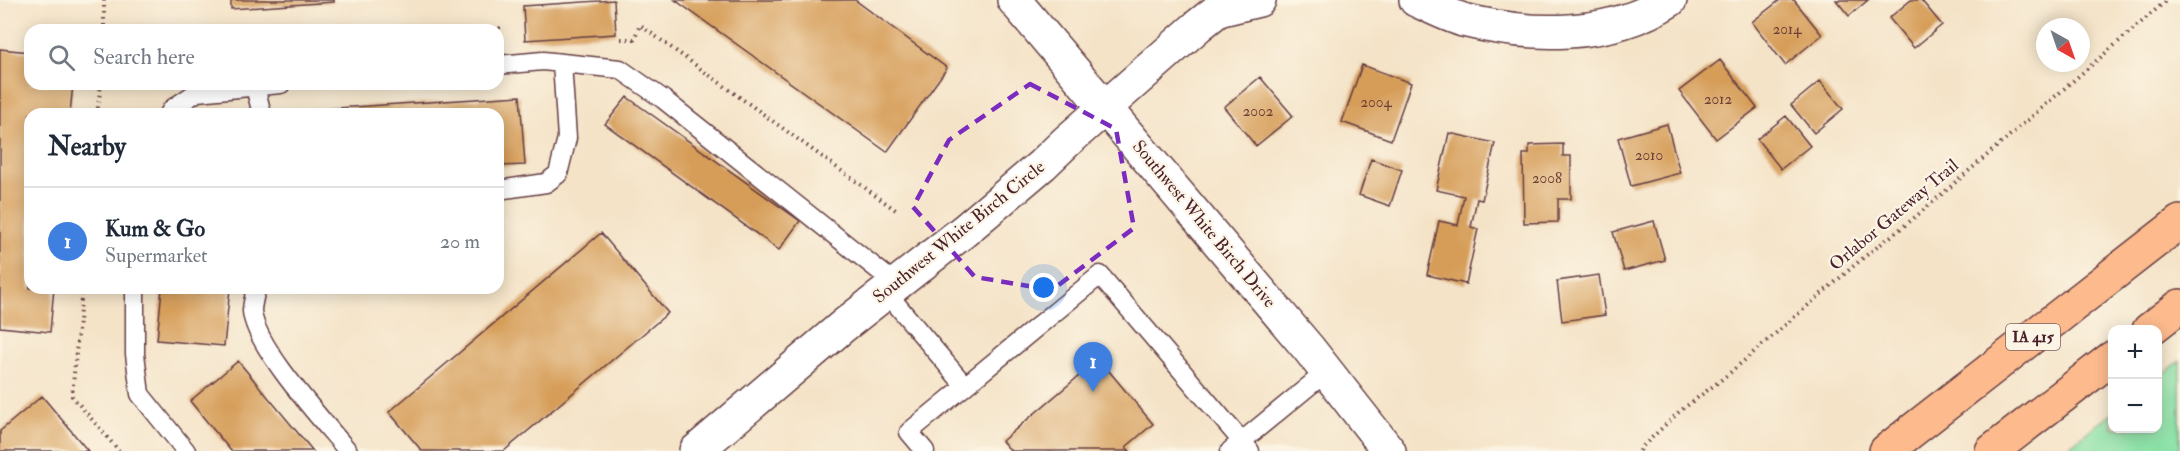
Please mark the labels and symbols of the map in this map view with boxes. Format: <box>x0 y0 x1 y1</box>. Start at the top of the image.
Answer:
north arrow <box>2036 18 2090 72</box>
house number: 2014 <box>1773 20 1802 39</box>
house number: 2012 <box>1704 90 1732 109</box>
house number: 2004 <box>1360 93 1392 112</box>
house number: 2002 <box>1243 102 1274 121</box>
street label: Southwest White Birch Drive <box>1127 135 1281 313</box>
house number: 2010 <box>1635 146 1663 165</box>
street label: Orlabor Gateway Trail <box>1825 154 1964 276</box>
street label: Southwest White Birch Circle <box>868 155 1050 308</box>
house number: 2008 <box>1532 169 1562 188</box>
your location <box>1029 273 1058 302</box>
road number: IA 415 <box>2006 324 2060 350</box>
pin: 1 <box>1074 342 1112 392</box>

